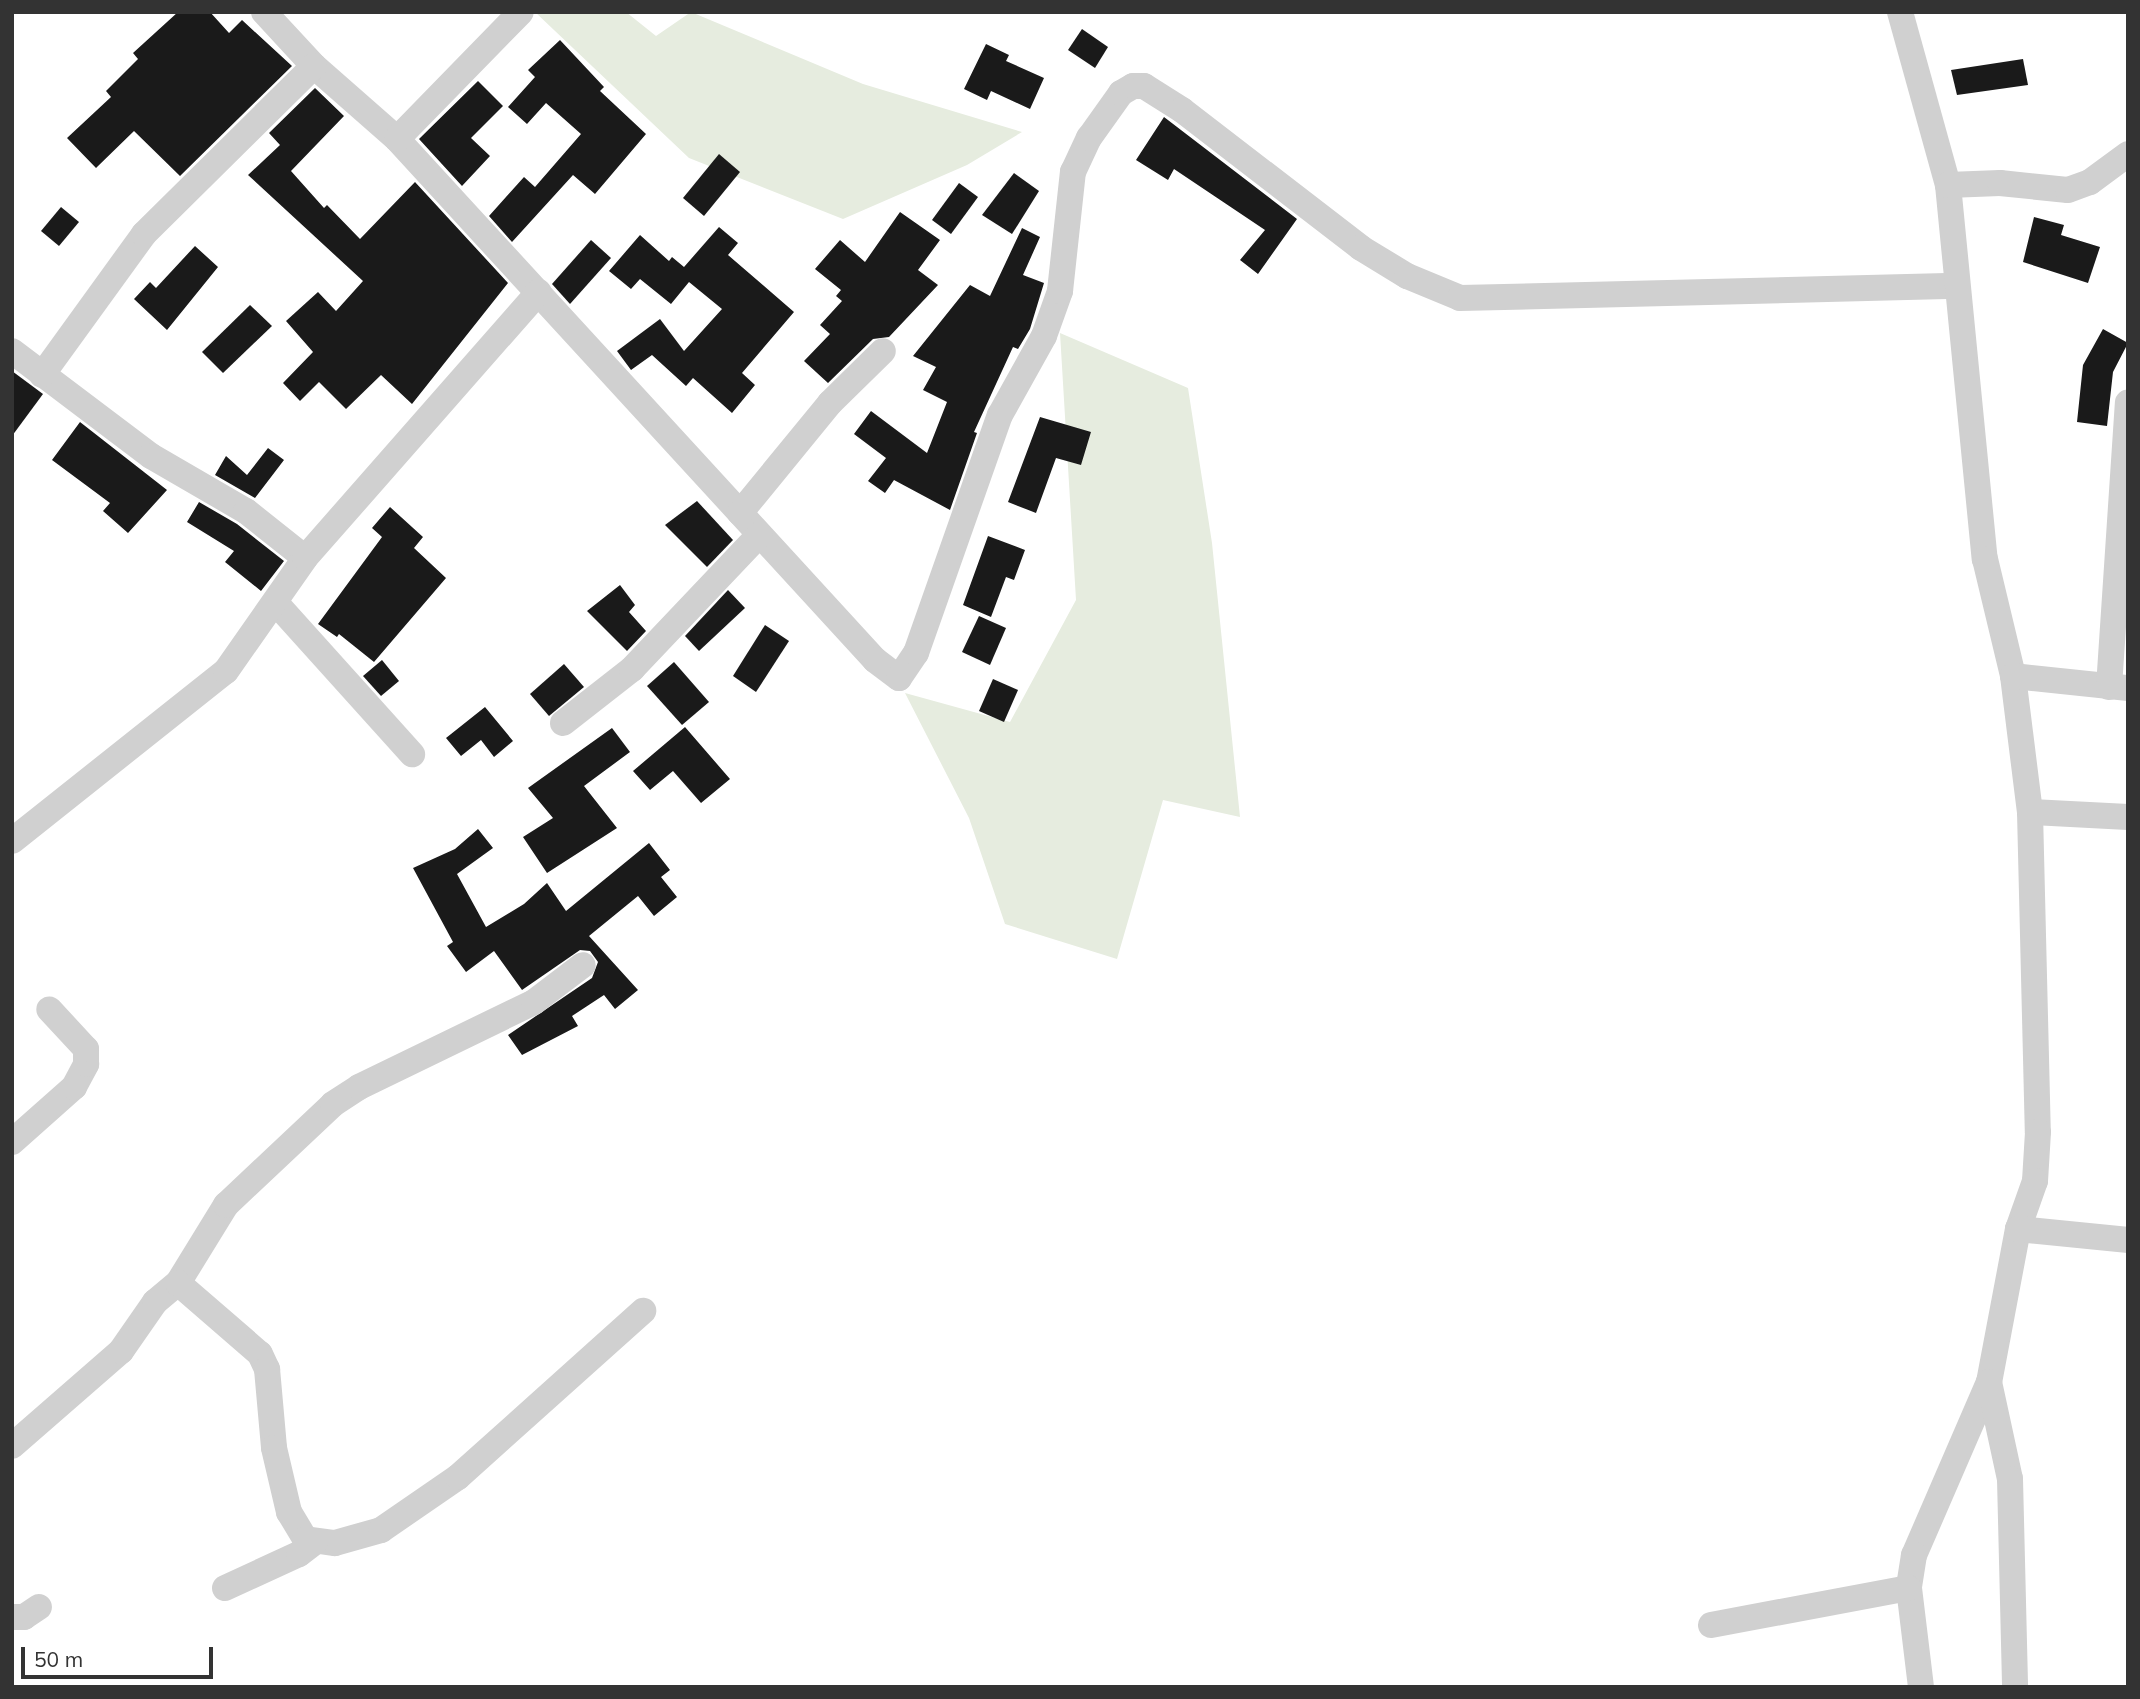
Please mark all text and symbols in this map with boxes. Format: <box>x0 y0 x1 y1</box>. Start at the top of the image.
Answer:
scale bar <box>24 1632 217 1676</box>
text: 50 m <box>34 1646 83 1672</box>

